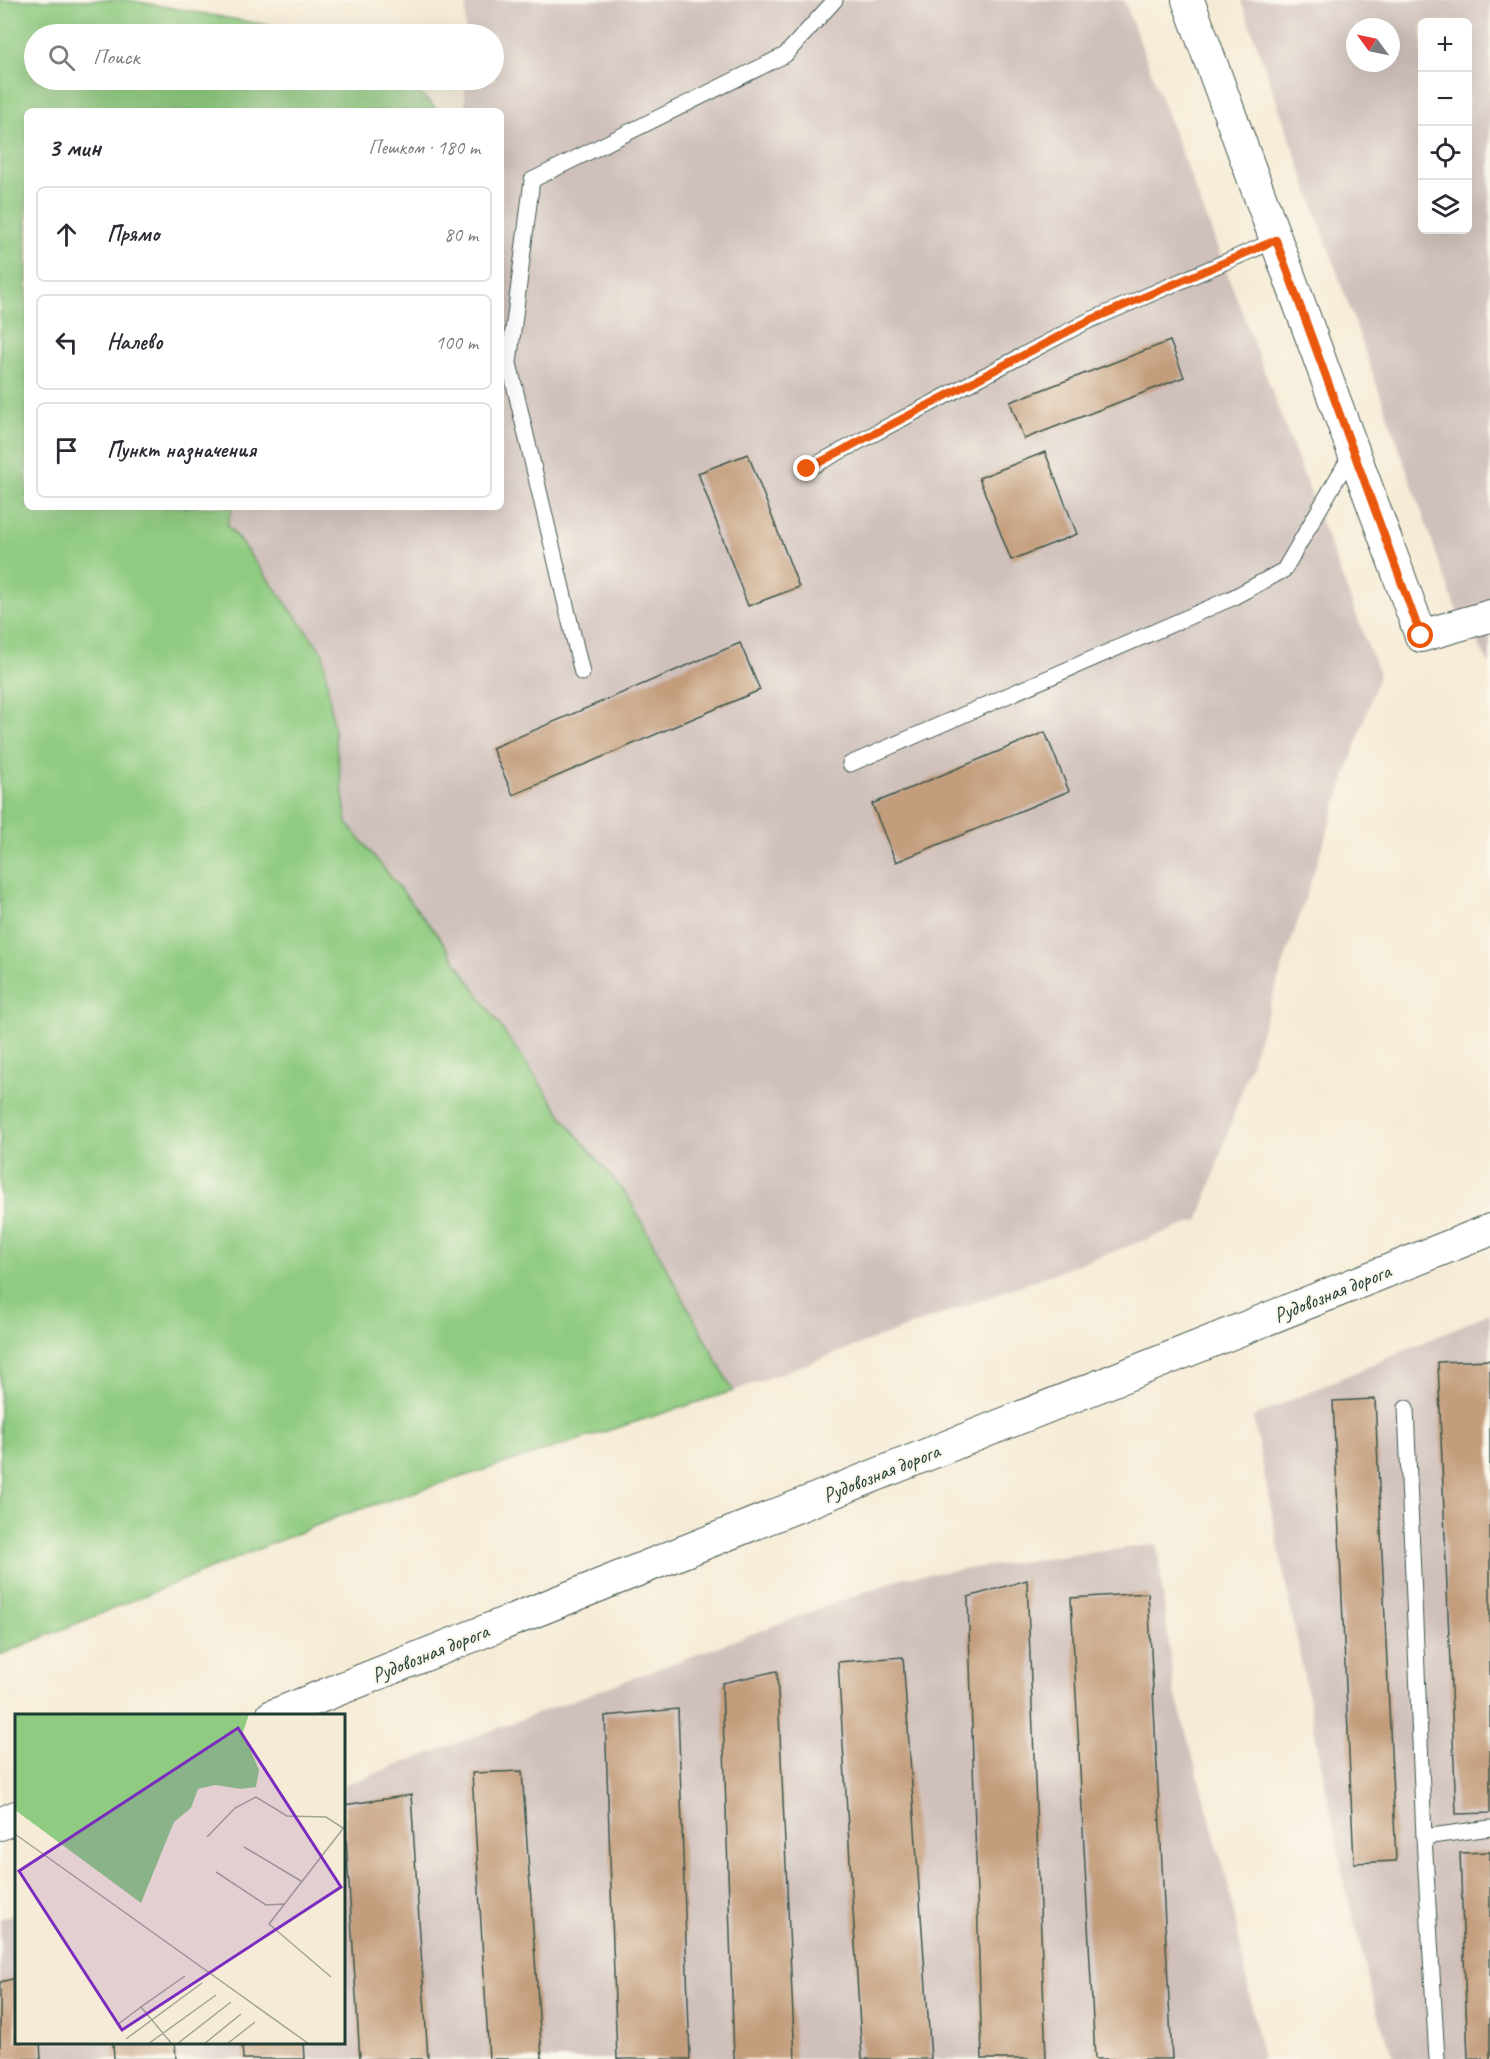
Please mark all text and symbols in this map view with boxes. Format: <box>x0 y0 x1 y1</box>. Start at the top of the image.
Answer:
north arrow <box>1346 18 1400 72</box>
map controls <box>1418 18 1472 234</box>
button: + <box>1418 18 1472 72</box>
search box <box>24 24 504 90</box>
icon: search <box>45 41 78 74</box>
text: Поиск <box>93 43 139 71</box>
button: − <box>1418 72 1472 126</box>
button: locate <box>1418 126 1472 180</box>
text: 3 мин <box>48 131 101 164</box>
text: Пешком · 180 m <box>368 135 480 160</box>
button: layers <box>1418 180 1472 234</box>
icon: ahead <box>50 218 83 251</box>
text: Прямо <box>107 220 159 248</box>
text: 80 m <box>444 222 478 247</box>
icon: left <box>50 326 83 359</box>
text: Налево <box>107 328 163 356</box>
text: 100 m <box>435 330 478 355</box>
icon: arrive <box>50 434 83 467</box>
text: Пункт назначения <box>107 436 256 464</box>
route end <box>793 455 819 481</box>
route start <box>1407 622 1433 648</box>
street label: Рудовозная дорога <box>1270 1257 1396 1328</box>
street label: Рудовозная дорога <box>819 1437 945 1508</box>
street label: Рудовозная дорога <box>368 1617 494 1688</box>
inset map <box>15 1714 345 2044</box>

